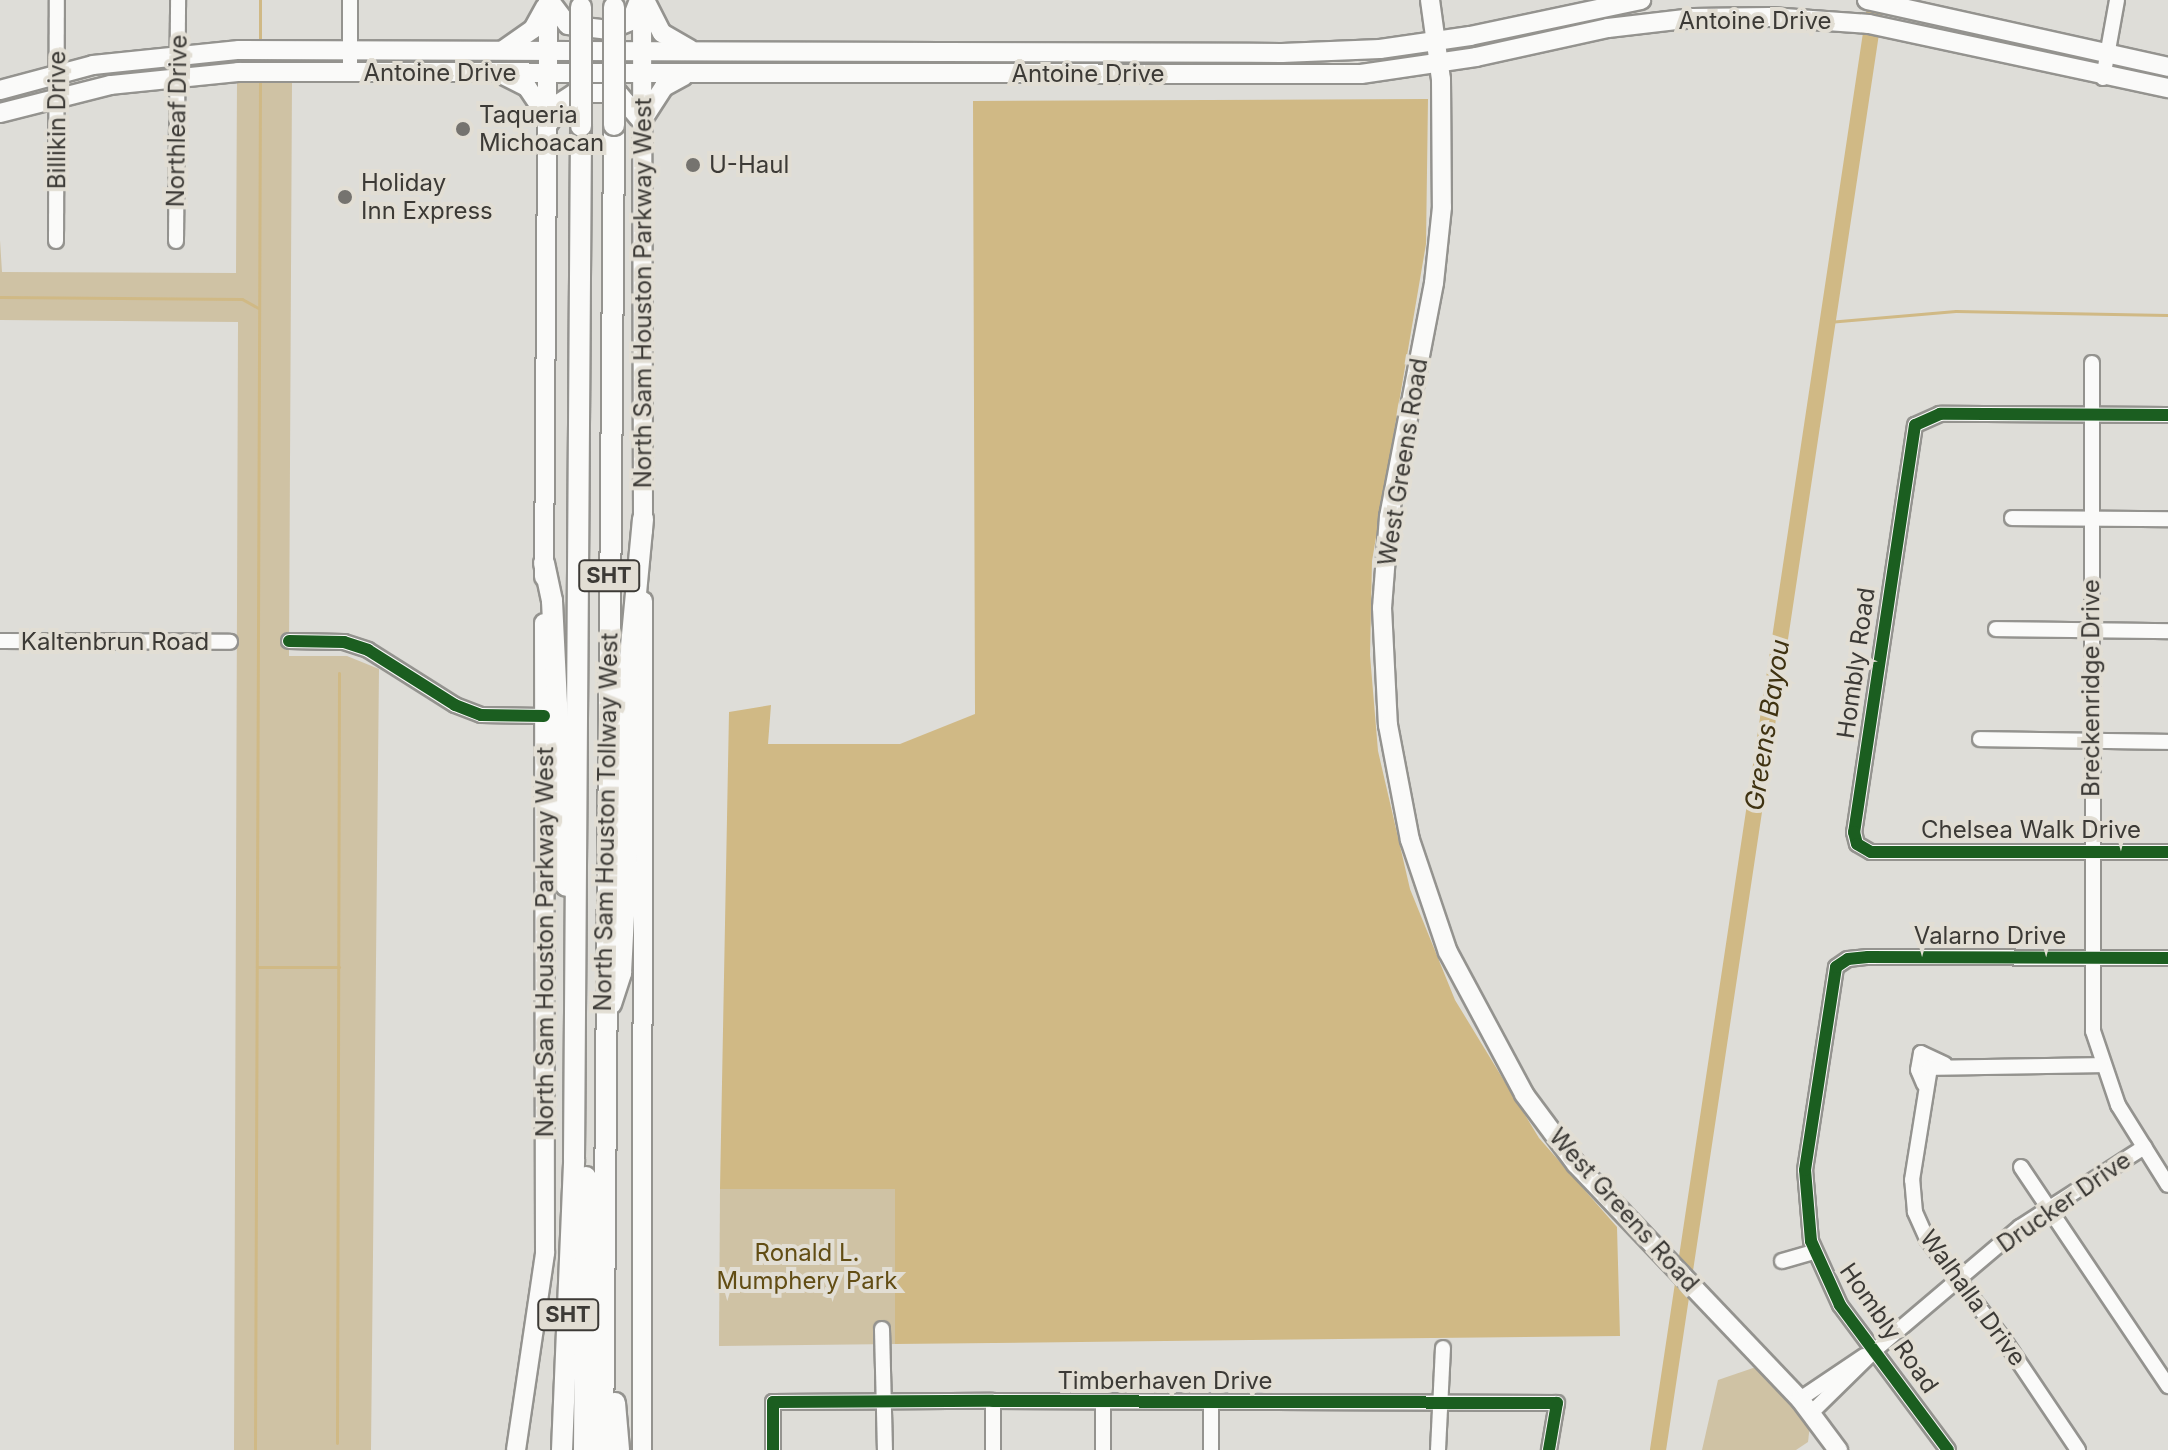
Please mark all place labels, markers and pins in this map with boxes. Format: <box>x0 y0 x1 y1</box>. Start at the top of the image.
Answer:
place label: Taqueria Michoacan <box>479 101 604 157</box>
marker: Taqueria Michoacan <box>454 120 472 138</box>
place label: U-Haul <box>709 151 789 179</box>
marker: U-Haul <box>684 156 702 174</box>
place label: Holiday Inn Express <box>361 169 493 225</box>
marker: Holiday Inn Express <box>336 188 354 206</box>

